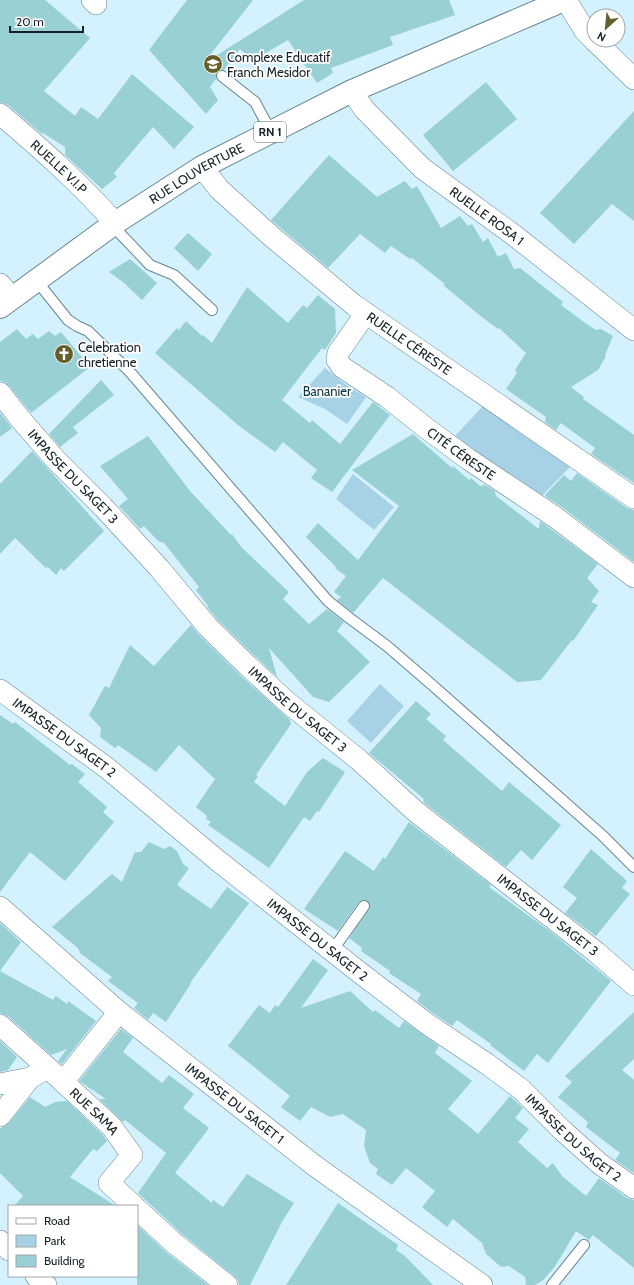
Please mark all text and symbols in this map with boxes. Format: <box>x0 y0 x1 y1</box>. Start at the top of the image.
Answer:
scale bar <box>10 8 83 34</box>
north arrow <box>586 8 626 48</box>
text: 20 m <box>16 14 44 29</box>
text: N <box>595 29 608 45</box>
place label: Complexe Educatif Franch Mesidor <box>227 49 331 80</box>
school or university icon: Complexe Educatif Franch Mesidor <box>202 53 224 75</box>
road number: RN 1 <box>254 122 286 142</box>
street label: RUELLE V.I.P <box>28 136 91 197</box>
street label: RUE LOUVERTURE <box>146 139 246 207</box>
street label: RUELLE ROSA 1 <box>447 183 527 248</box>
street label: RUELLE CÉRESTE <box>364 308 455 378</box>
place label: Celebration chretienne <box>78 339 141 370</box>
church icon: Celebration chretienne <box>53 343 75 365</box>
park label: Bananier <box>303 383 352 399</box>
street label: CITÉ CÉRESTE <box>424 424 499 483</box>
street label: IMPASSE DU SAGET 3 <box>25 426 122 527</box>
street label: IMPASSE DU SAGET 3 <box>245 663 350 755</box>
street label: IMPASSE DU SAGET 2 <box>10 694 120 780</box>
street label: IMPASSE DU SAGET 3 <box>494 870 602 959</box>
street label: IMPASSE DU SAGET 2 <box>264 895 371 984</box>
street label: IMPASSE DU SAGET 1 <box>182 1059 287 1147</box>
street label: RUE SAMA <box>67 1084 123 1138</box>
street label: IMPASSE DU SAGET 2 <box>522 1090 625 1185</box>
legend <box>8 1205 138 1277</box>
text: Road <box>44 1213 70 1228</box>
text: Park <box>44 1233 66 1248</box>
text: Building <box>44 1253 86 1268</box>

